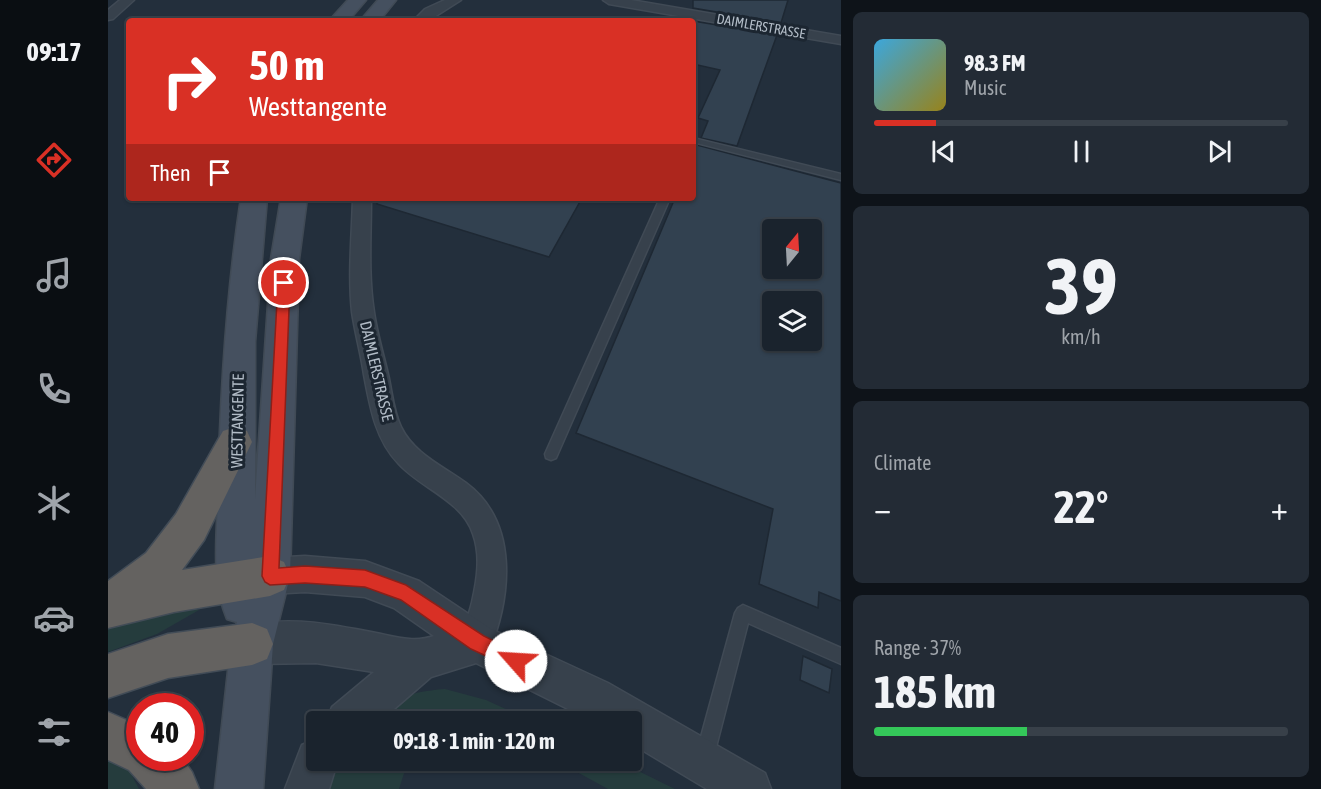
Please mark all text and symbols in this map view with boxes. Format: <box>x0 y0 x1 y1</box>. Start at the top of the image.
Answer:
street label: DAIMLERSTRASSE <box>715 10 807 42</box>
text: 09:17 <box>26 36 82 67</box>
text: 50 m <box>249 41 324 89</box>
icon: right <box>150 42 228 120</box>
text: 98.3 FM <box>964 50 1026 76</box>
text: Music <box>964 76 1006 99</box>
text: Westtangente <box>249 91 387 122</box>
icon: previous <box>927 135 960 168</box>
icon: pause <box>1065 135 1098 168</box>
icon: next <box>1203 135 1236 168</box>
icon: directions <box>33 139 75 181</box>
icon: arrive <box>203 156 236 189</box>
text: Then <box>150 160 191 186</box>
north arrow <box>762 219 822 279</box>
map controls <box>762 219 822 351</box>
text: 39 <box>1044 241 1118 331</box>
icon: music <box>33 254 75 296</box>
pin <box>258 257 309 308</box>
icon: arrive <box>267 266 300 299</box>
button: layers <box>762 291 822 351</box>
street label: DAIMLERSTRASSE <box>357 319 397 423</box>
text: km/h <box>1061 325 1101 348</box>
icon: phone <box>33 368 75 410</box>
street label: WESTTANGENTE <box>227 373 247 468</box>
text: Climate <box>874 451 931 474</box>
text: 22° <box>1054 481 1108 533</box>
icon: climate <box>33 482 75 524</box>
text: − <box>874 489 891 527</box>
text: + <box>1271 489 1288 527</box>
icon: car <box>33 597 75 639</box>
position arrow <box>484 629 548 693</box>
text: Range · 37% <box>874 636 961 659</box>
text: 185 km <box>874 666 996 718</box>
speed limit sign: 40 <box>126 693 204 771</box>
icon: filters <box>33 711 75 753</box>
text: 09:18 · 1 min · 120 m <box>393 728 555 754</box>

